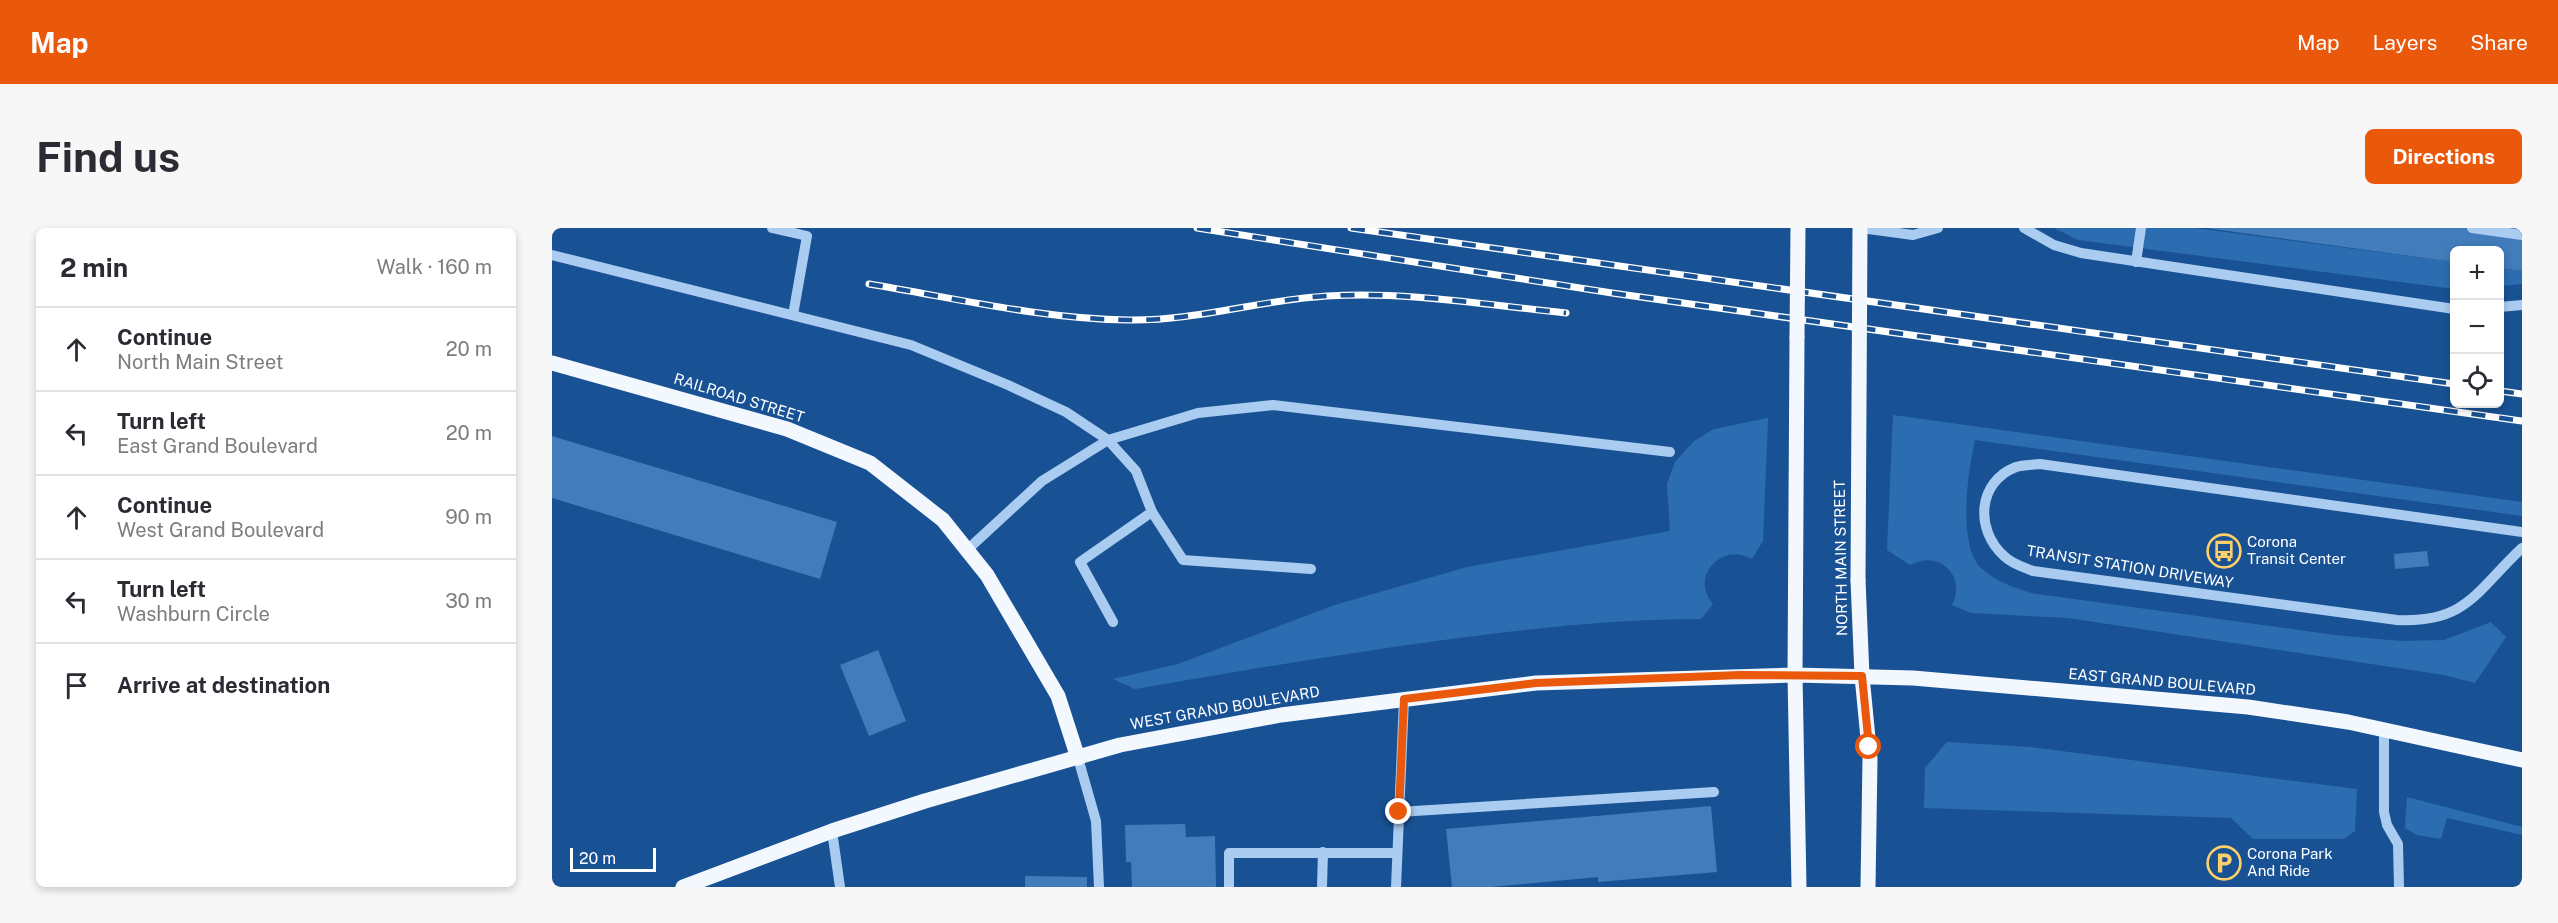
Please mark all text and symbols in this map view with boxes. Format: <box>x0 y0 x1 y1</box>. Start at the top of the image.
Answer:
text: Map <box>30 26 89 59</box>
text: Map <box>2297 30 2340 55</box>
text: Layers <box>2373 30 2437 55</box>
text: Share <box>2470 30 2528 55</box>
button: Directions <box>2365 129 2522 184</box>
text: Find us <box>36 132 180 181</box>
map controls <box>2450 246 2504 408</box>
button: + <box>2450 246 2504 300</box>
text: 2 min <box>60 252 128 283</box>
text: Walk · 160 m <box>377 255 492 279</box>
button: − <box>2450 300 2504 354</box>
text: Continue <box>117 324 212 350</box>
icon: ahead <box>60 333 93 366</box>
text: 20 m <box>446 337 492 361</box>
text: North Main Street <box>117 350 284 374</box>
button: locate <box>2450 354 2504 408</box>
street label: RAILROAD STREET <box>672 370 807 426</box>
text: Turn left <box>117 408 206 434</box>
icon: left <box>60 417 93 450</box>
text: 20 m <box>446 421 492 445</box>
text: East Grand Boulevard <box>117 434 318 458</box>
street label: NORTH MAIN STREET <box>1831 480 1850 636</box>
text: Continue <box>117 492 212 518</box>
icon: ahead <box>60 501 93 534</box>
text: 90 m <box>445 505 492 529</box>
text: West Grand Boulevard <box>117 518 324 542</box>
bus stop icon: Corona Transit Center <box>2206 533 2242 569</box>
place label: Corona Transit Center <box>2247 533 2346 567</box>
street label: TRANSIT STATION DRIVEWAY <box>2025 542 2235 591</box>
text: Turn left <box>117 576 206 602</box>
icon: left <box>60 585 93 618</box>
text: 30 m <box>445 589 492 613</box>
text: Washburn Circle <box>117 602 270 626</box>
street label: EAST GRAND BOULEVARD <box>2068 665 2256 698</box>
icon: arrive <box>60 669 93 702</box>
text: Arrive at destination <box>117 672 330 698</box>
street label: WEST GRAND BOULEVARD <box>1129 682 1321 733</box>
route start <box>1855 733 1881 759</box>
route end <box>1385 798 1411 824</box>
scale bar <box>570 845 656 872</box>
parking icon: Corona Park And Ride <box>2206 845 2242 881</box>
place label: Corona Park And Ride <box>2247 845 2333 879</box>
text: 20 m <box>579 849 616 868</box>

